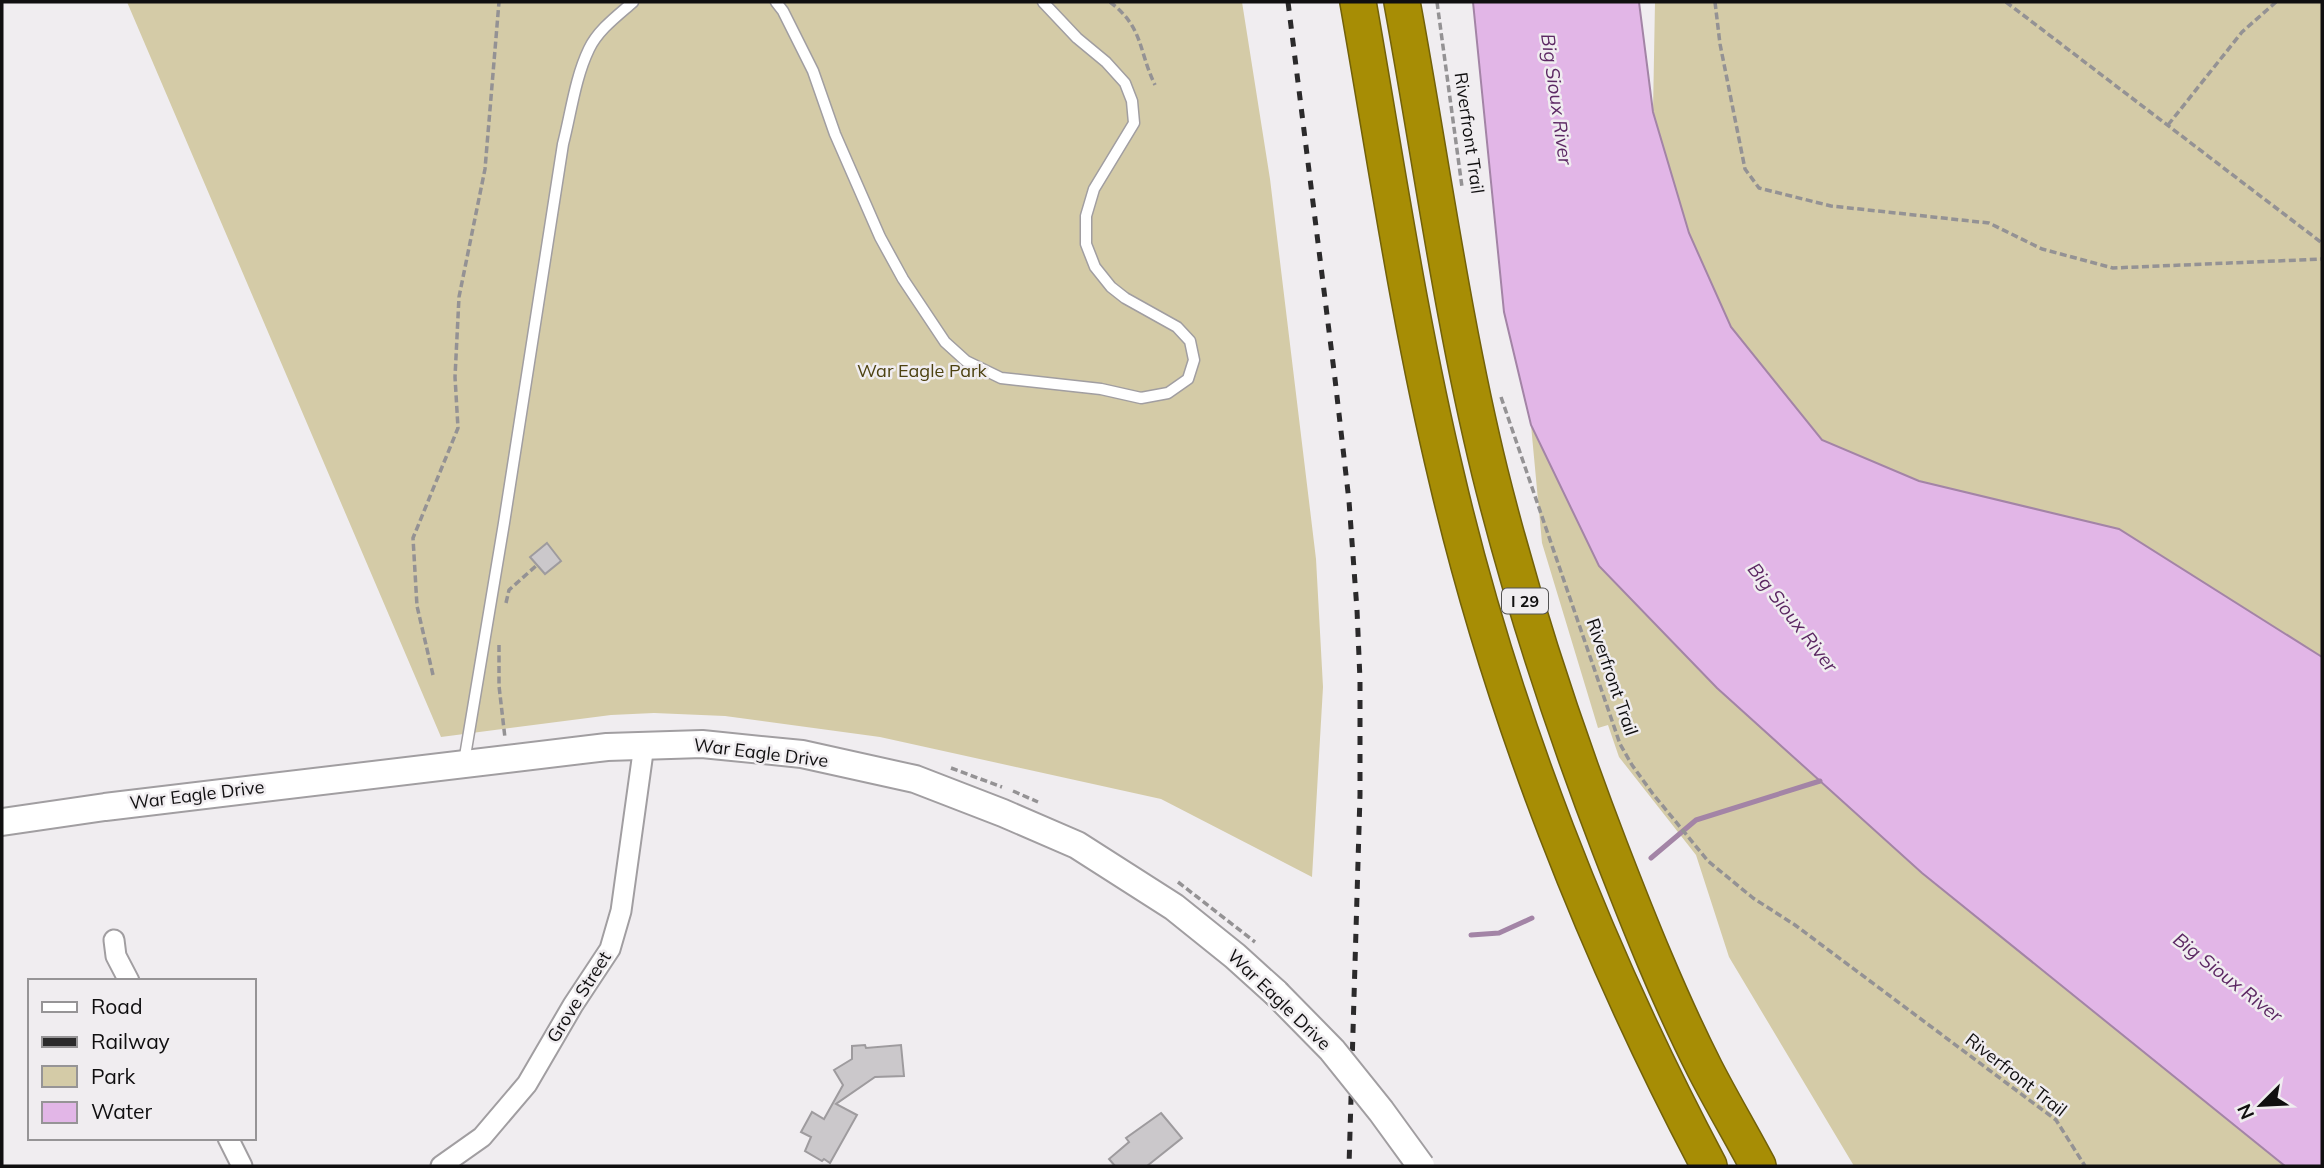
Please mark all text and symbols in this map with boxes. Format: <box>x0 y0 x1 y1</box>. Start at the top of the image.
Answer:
water label: Big Sioux River <box>1536 32 1578 167</box>
street label: Riverfront Trail <box>1450 71 1489 195</box>
park label: War Eagle Park <box>857 359 988 382</box>
water label: Big Sioux River <box>1743 558 1844 677</box>
road number: I 29 <box>1502 588 1548 614</box>
street label: Riverfront Trail <box>1582 615 1643 739</box>
street label: War Eagle Drive <box>692 733 830 772</box>
street label: War Eagle Drive <box>128 775 266 814</box>
water label: Big Sioux River <box>2169 927 2288 1028</box>
street label: War Eagle Drive <box>1223 944 1336 1055</box>
street label: Grove Street <box>541 947 616 1047</box>
legend <box>28 979 256 1140</box>
text: Road <box>91 993 142 1019</box>
text: Railway <box>91 1028 170 1054</box>
street label: Riverfront Trail <box>1961 1028 2072 1121</box>
text: Park <box>91 1063 135 1089</box>
north arrow <box>2226 1070 2296 1140</box>
text: Water <box>91 1098 152 1124</box>
text: N <box>2232 1100 2259 1123</box>

